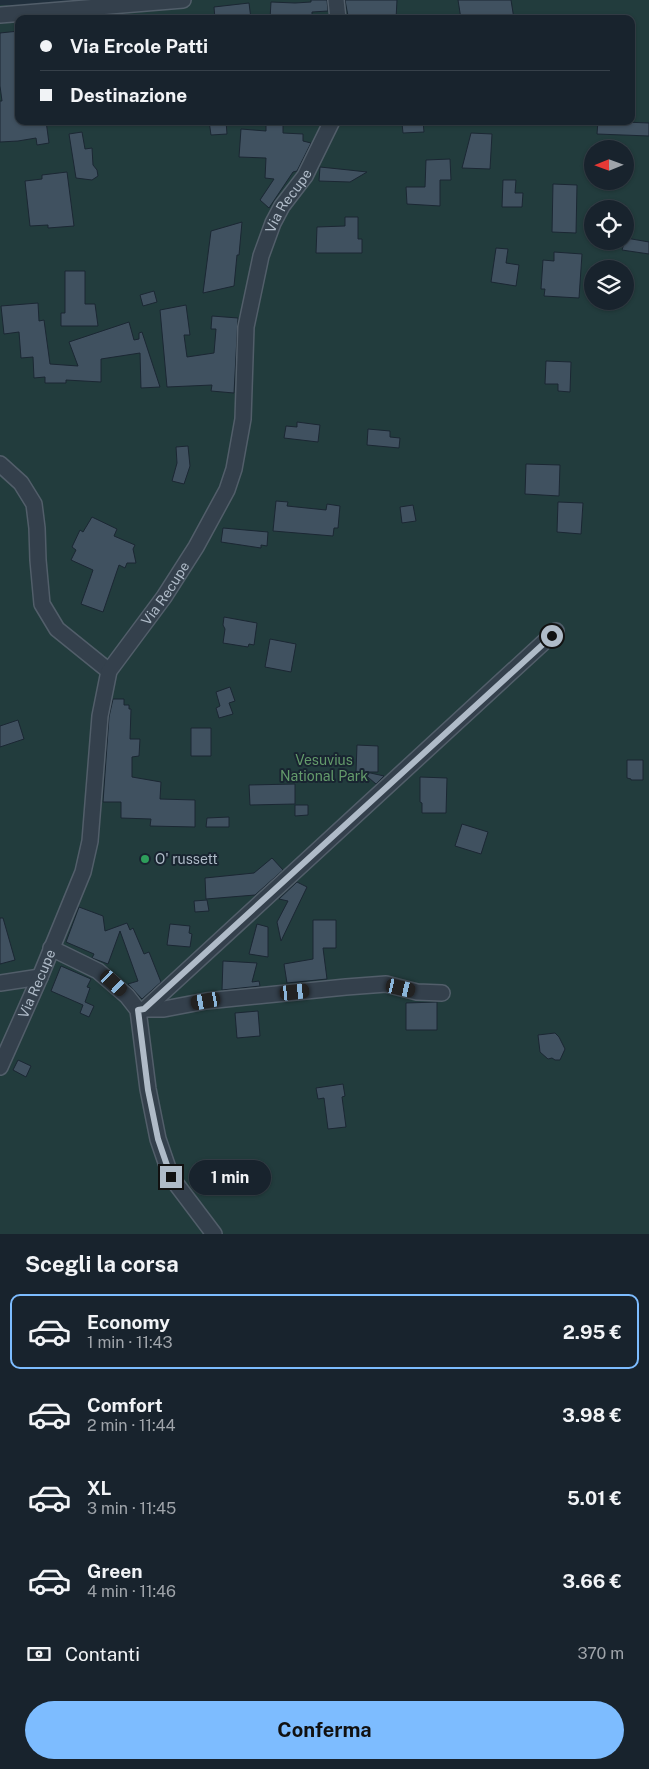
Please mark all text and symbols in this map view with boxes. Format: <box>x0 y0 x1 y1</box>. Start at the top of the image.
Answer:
text: Via Ercole Patti <box>70 35 208 57</box>
text: Destinazione <box>70 84 187 106</box>
north arrow <box>584 140 634 190</box>
map controls <box>584 140 634 310</box>
street label: Via Recupe <box>262 167 315 235</box>
button: locate <box>584 200 634 250</box>
button: layers <box>584 260 634 310</box>
street label: Via Recupe <box>138 559 193 628</box>
route start <box>541 625 563 647</box>
park label: Vesuvius National Park <box>280 752 368 784</box>
place label: O' russett <box>155 851 218 867</box>
marker: O' russett <box>139 853 151 865</box>
street label: Via Recupe <box>15 947 58 1021</box>
car <box>97 967 130 999</box>
car <box>384 977 417 999</box>
car <box>279 983 310 1001</box>
car <box>189 991 222 1011</box>
callout: 1 min <box>188 1160 271 1194</box>
route end <box>160 1166 182 1188</box>
text: 1 min <box>211 1168 249 1187</box>
text: Scegli la corsa <box>25 1251 179 1277</box>
icon: car <box>27 1309 72 1354</box>
text: Economy <box>87 1311 170 1333</box>
text: 2.95 € <box>563 1321 622 1343</box>
text: 1 min · 11:43 <box>87 1333 173 1352</box>
icon: car <box>27 1392 72 1437</box>
text: Comfort <box>87 1394 163 1416</box>
text: 3.98 € <box>562 1404 622 1426</box>
text: 2 min · 11:44 <box>87 1416 176 1435</box>
icon: car <box>27 1475 72 1520</box>
text: XL <box>87 1477 112 1499</box>
text: 5.01 € <box>567 1487 622 1509</box>
text: 3 min · 11:45 <box>87 1499 176 1518</box>
icon: car <box>27 1558 72 1603</box>
text: Green <box>87 1560 142 1582</box>
text: 3.66 € <box>563 1570 622 1592</box>
text: 4 min · 11:46 <box>87 1582 176 1601</box>
icon: cash <box>25 1640 53 1668</box>
text: Contanti <box>65 1643 140 1665</box>
text: 370 m <box>577 1644 624 1663</box>
button: Conferma <box>25 1701 624 1759</box>

